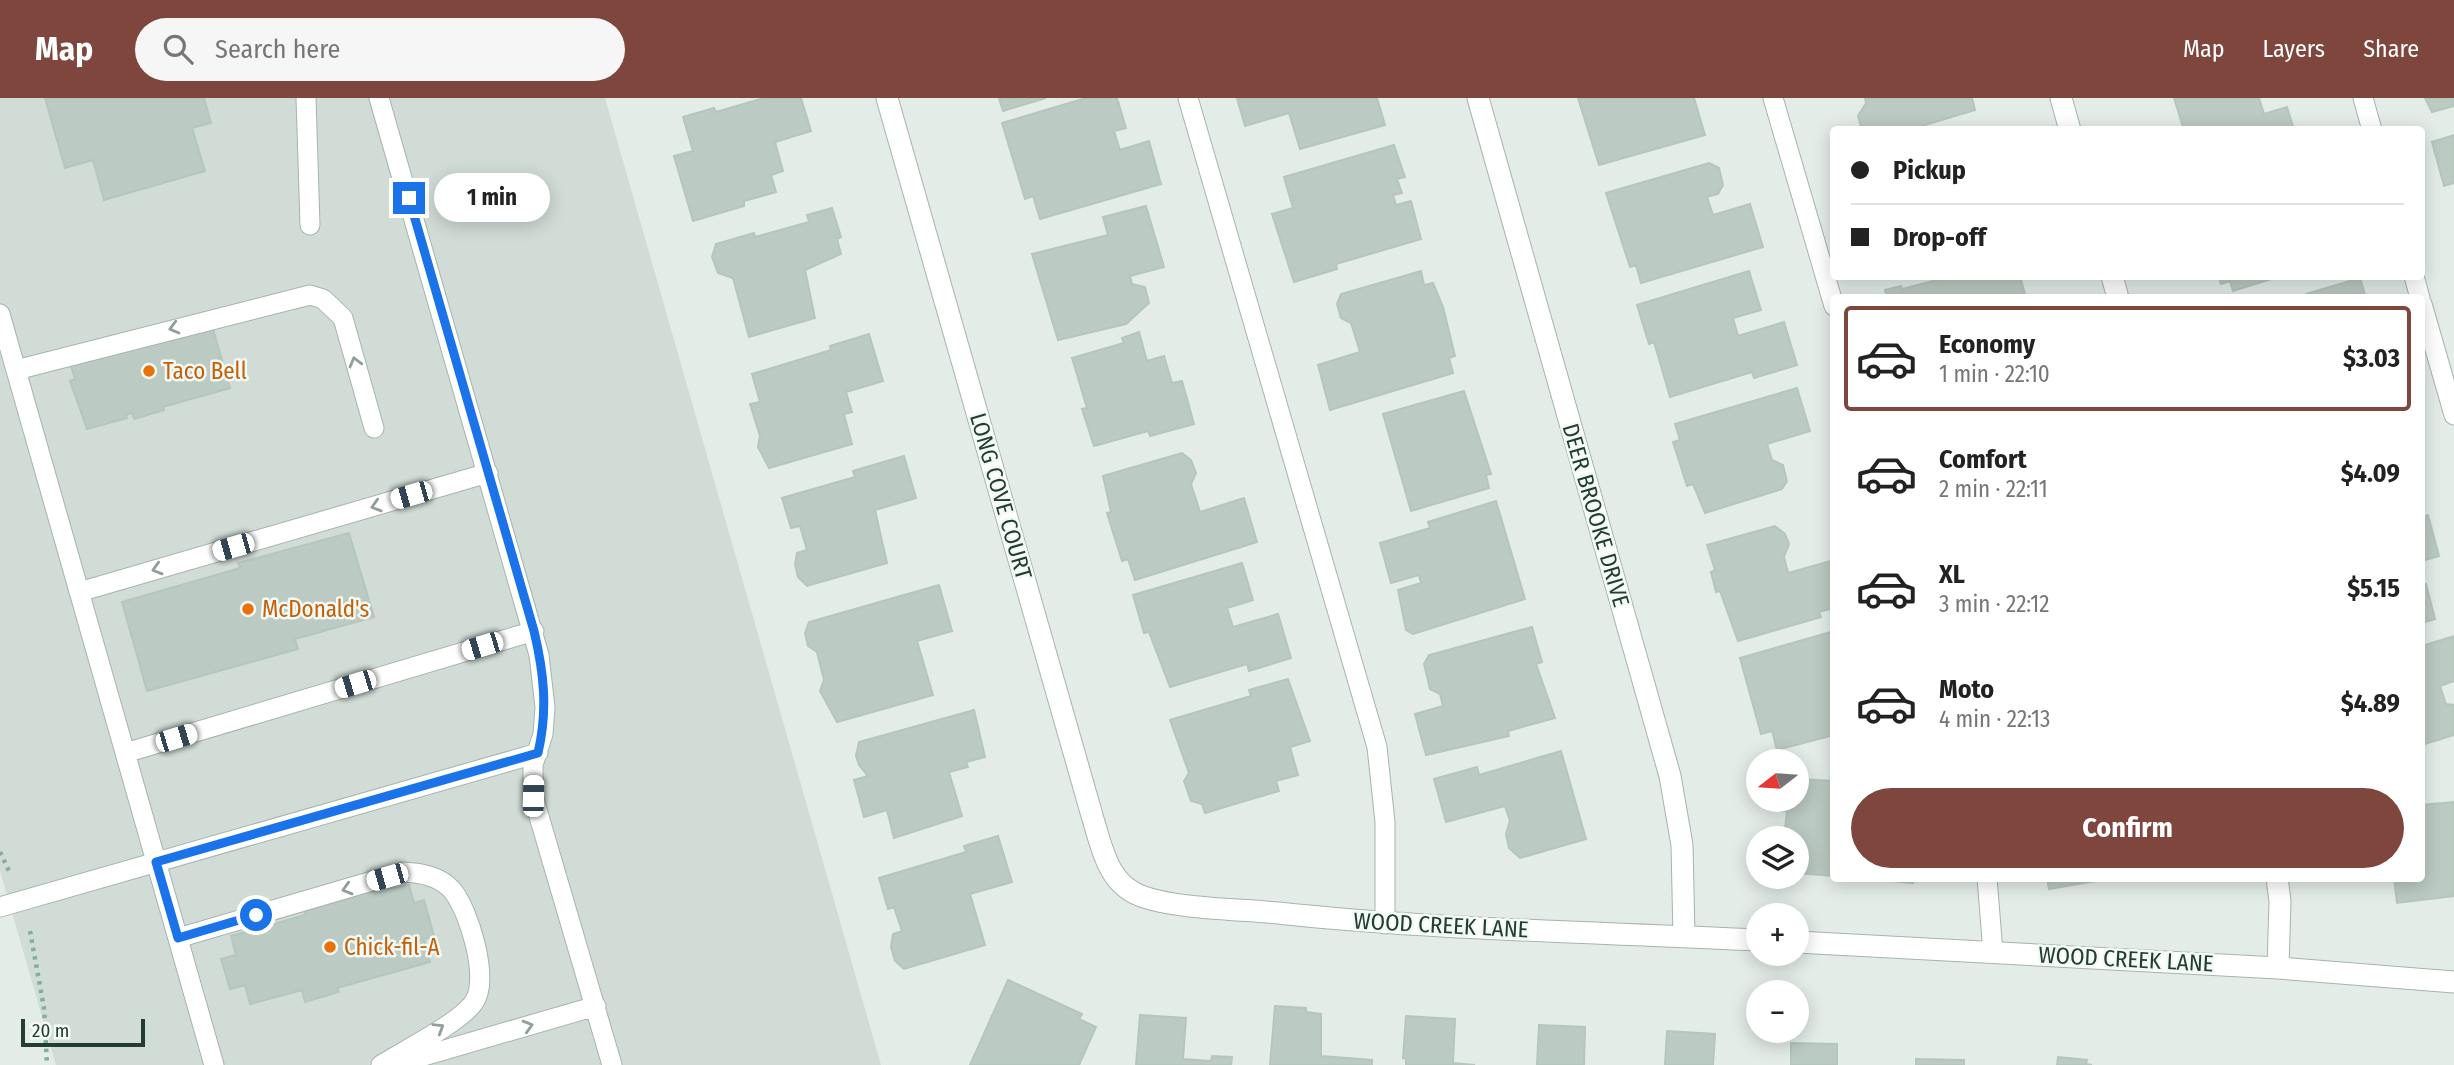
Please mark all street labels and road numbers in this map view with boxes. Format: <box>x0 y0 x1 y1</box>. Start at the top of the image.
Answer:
street label: LONG COVE COURT <box>964 410 1038 583</box>
street label: DEER BROOKE DRIVE <box>1556 420 1636 610</box>
street label: WOOD CREEK LANE <box>1353 906 1529 944</box>
street label: WOOD CREEK LANE <box>2038 940 2214 978</box>

